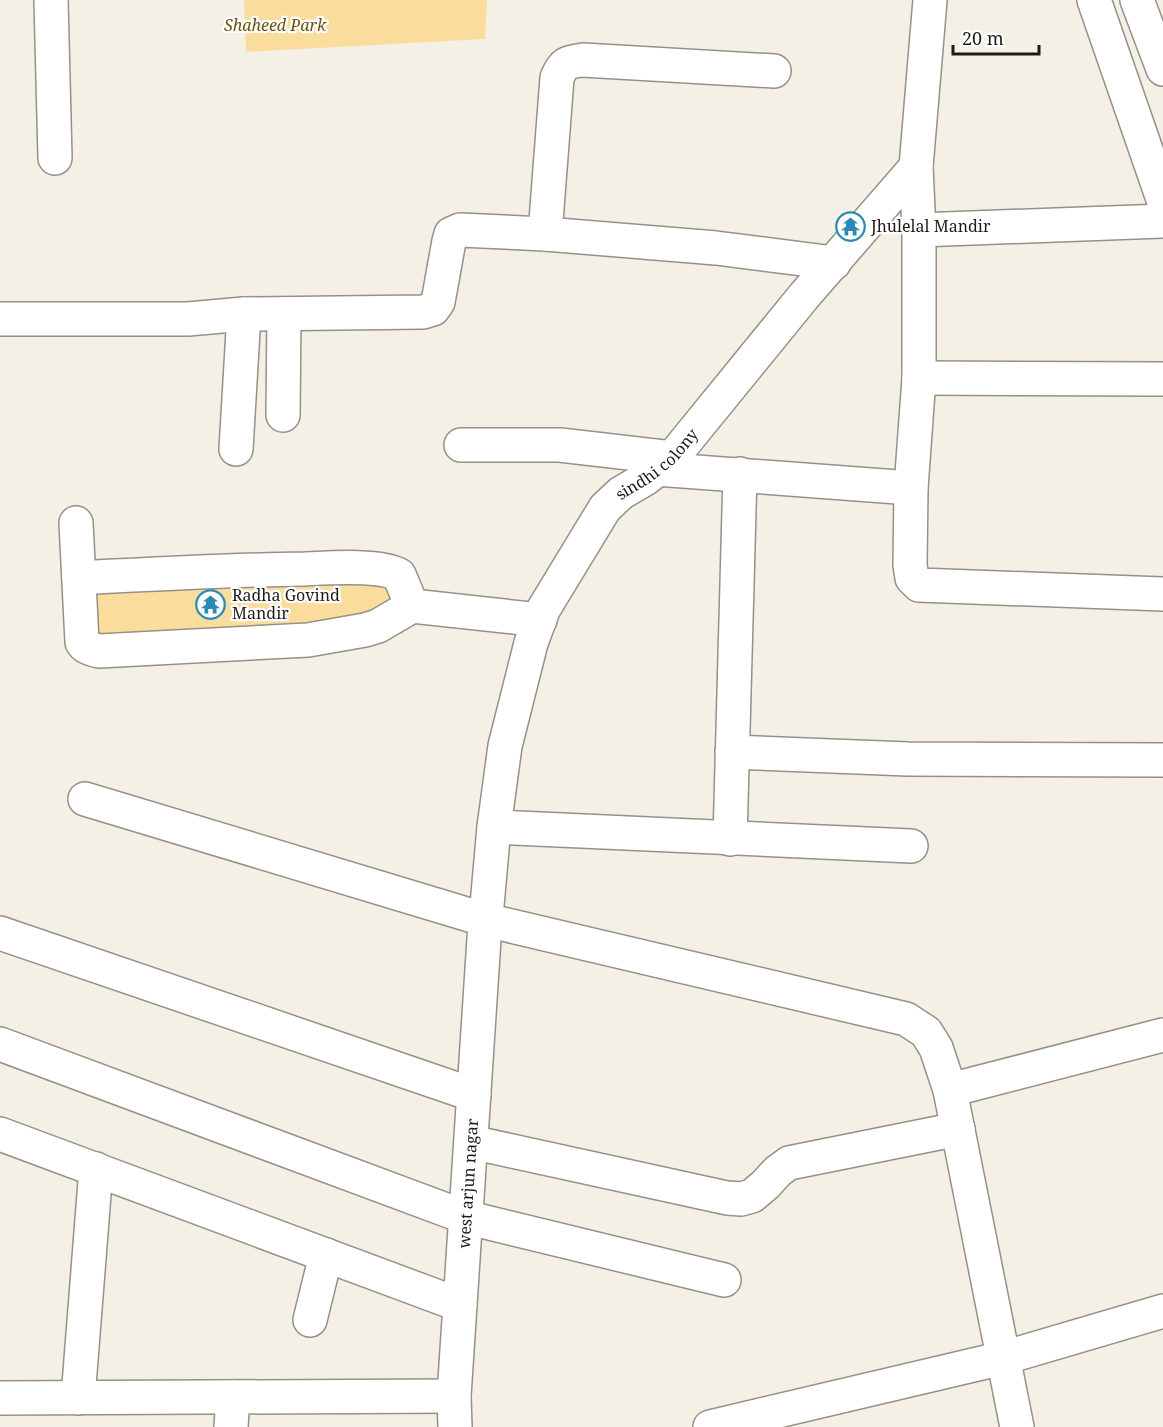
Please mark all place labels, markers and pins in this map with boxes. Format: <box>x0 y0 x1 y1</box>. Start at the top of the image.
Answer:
temple icon: Jhulelal Mandir <box>834 210 866 242</box>
place label: Jhulelal Mandir <box>870 215 991 237</box>
place label: Radha Govind Mandir <box>232 584 340 624</box>
temple icon: Radha Govind Mandir <box>195 588 227 620</box>

